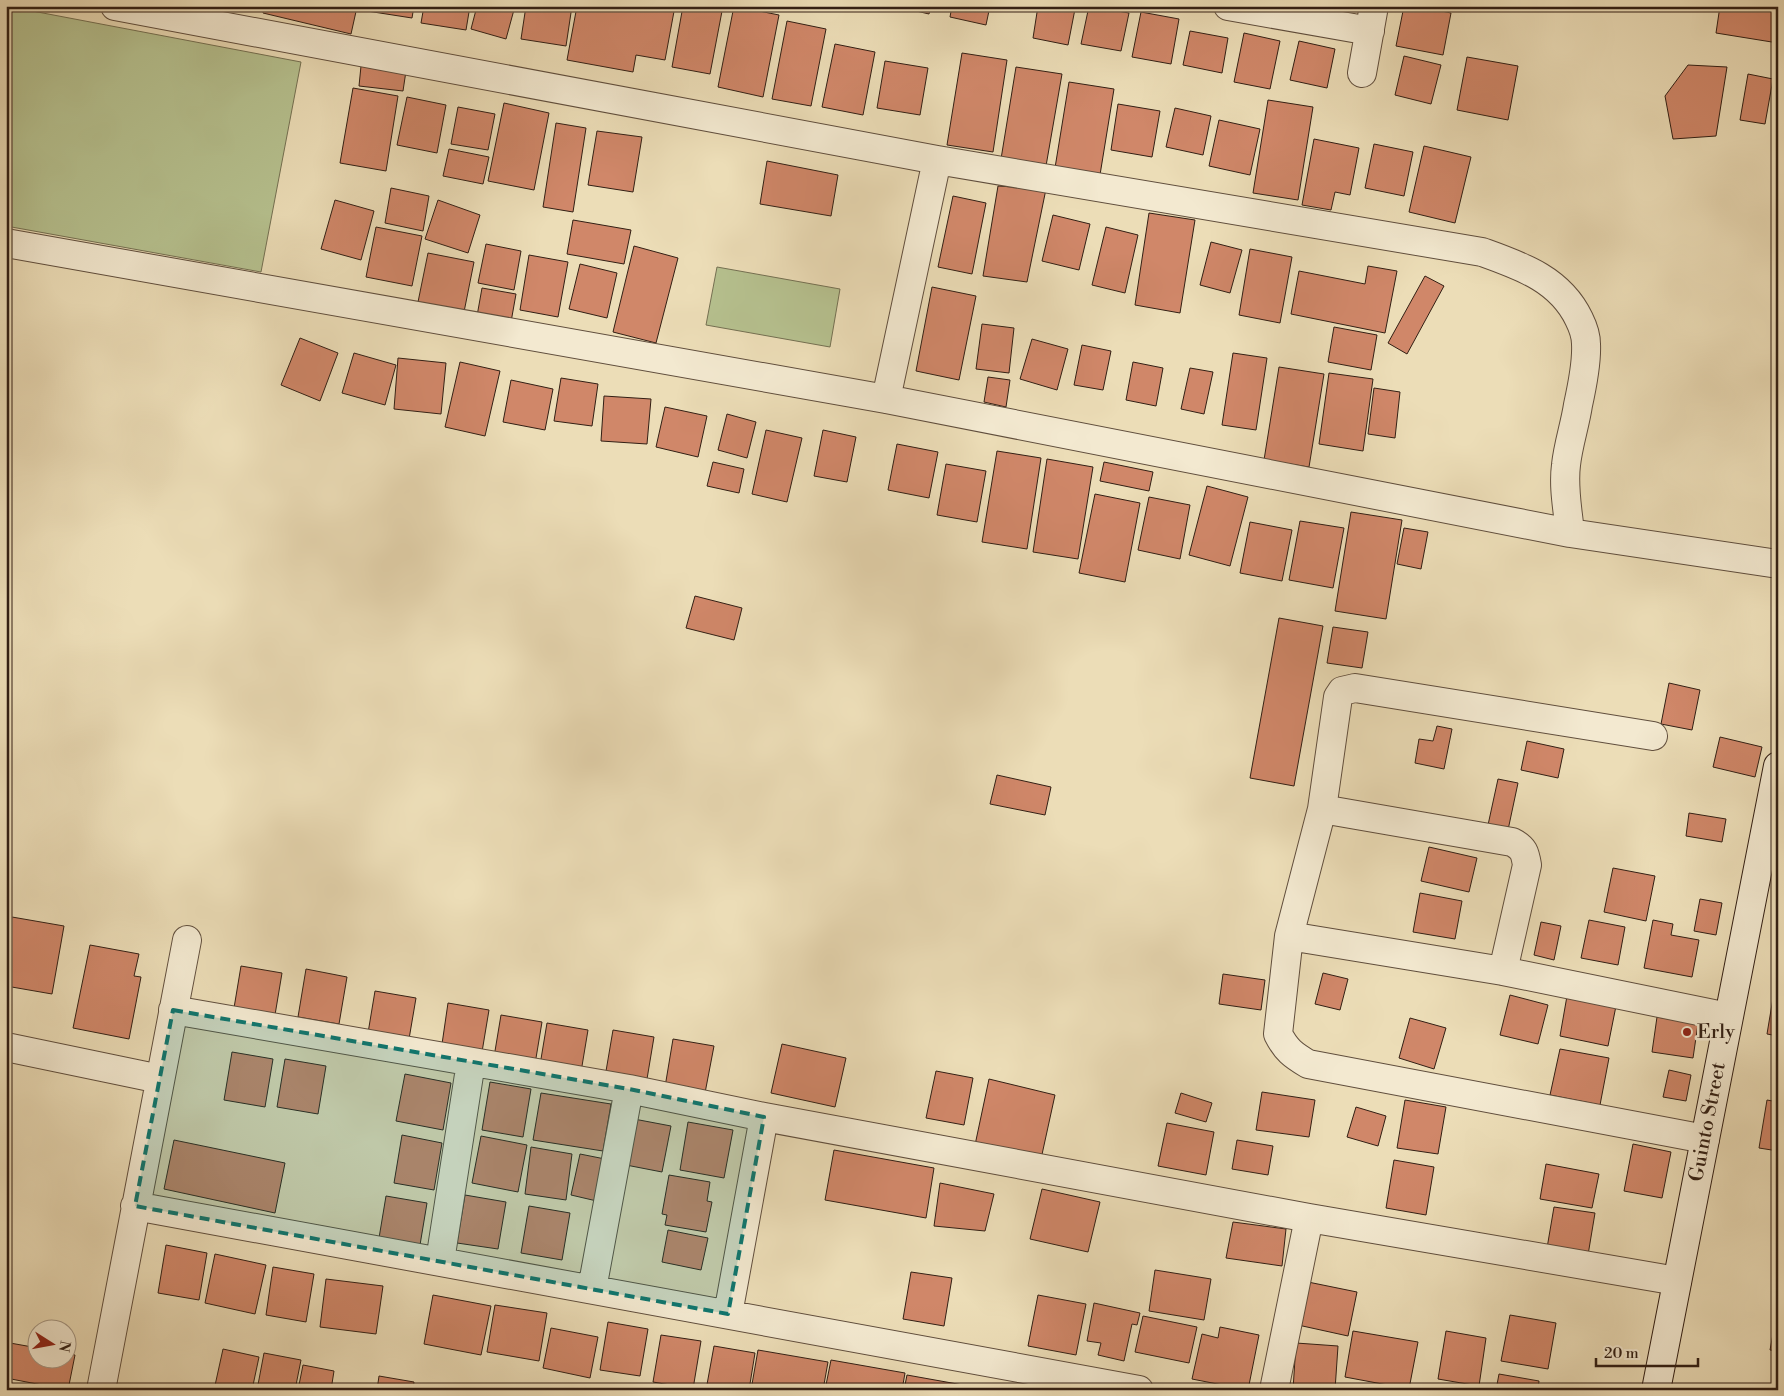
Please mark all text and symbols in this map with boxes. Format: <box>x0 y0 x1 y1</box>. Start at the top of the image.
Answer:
place label: Erly <box>1697 1020 1735 1045</box>
marker: Erly <box>1681 1026 1693 1038</box>
street label: Guinto Street <box>1684 1060 1732 1184</box>
north arrow <box>28 1318 78 1368</box>
scale bar <box>1596 1336 1699 1368</box>
text: N <box>54 1339 74 1353</box>
text: 20 m <box>1604 1344 1639 1363</box>

